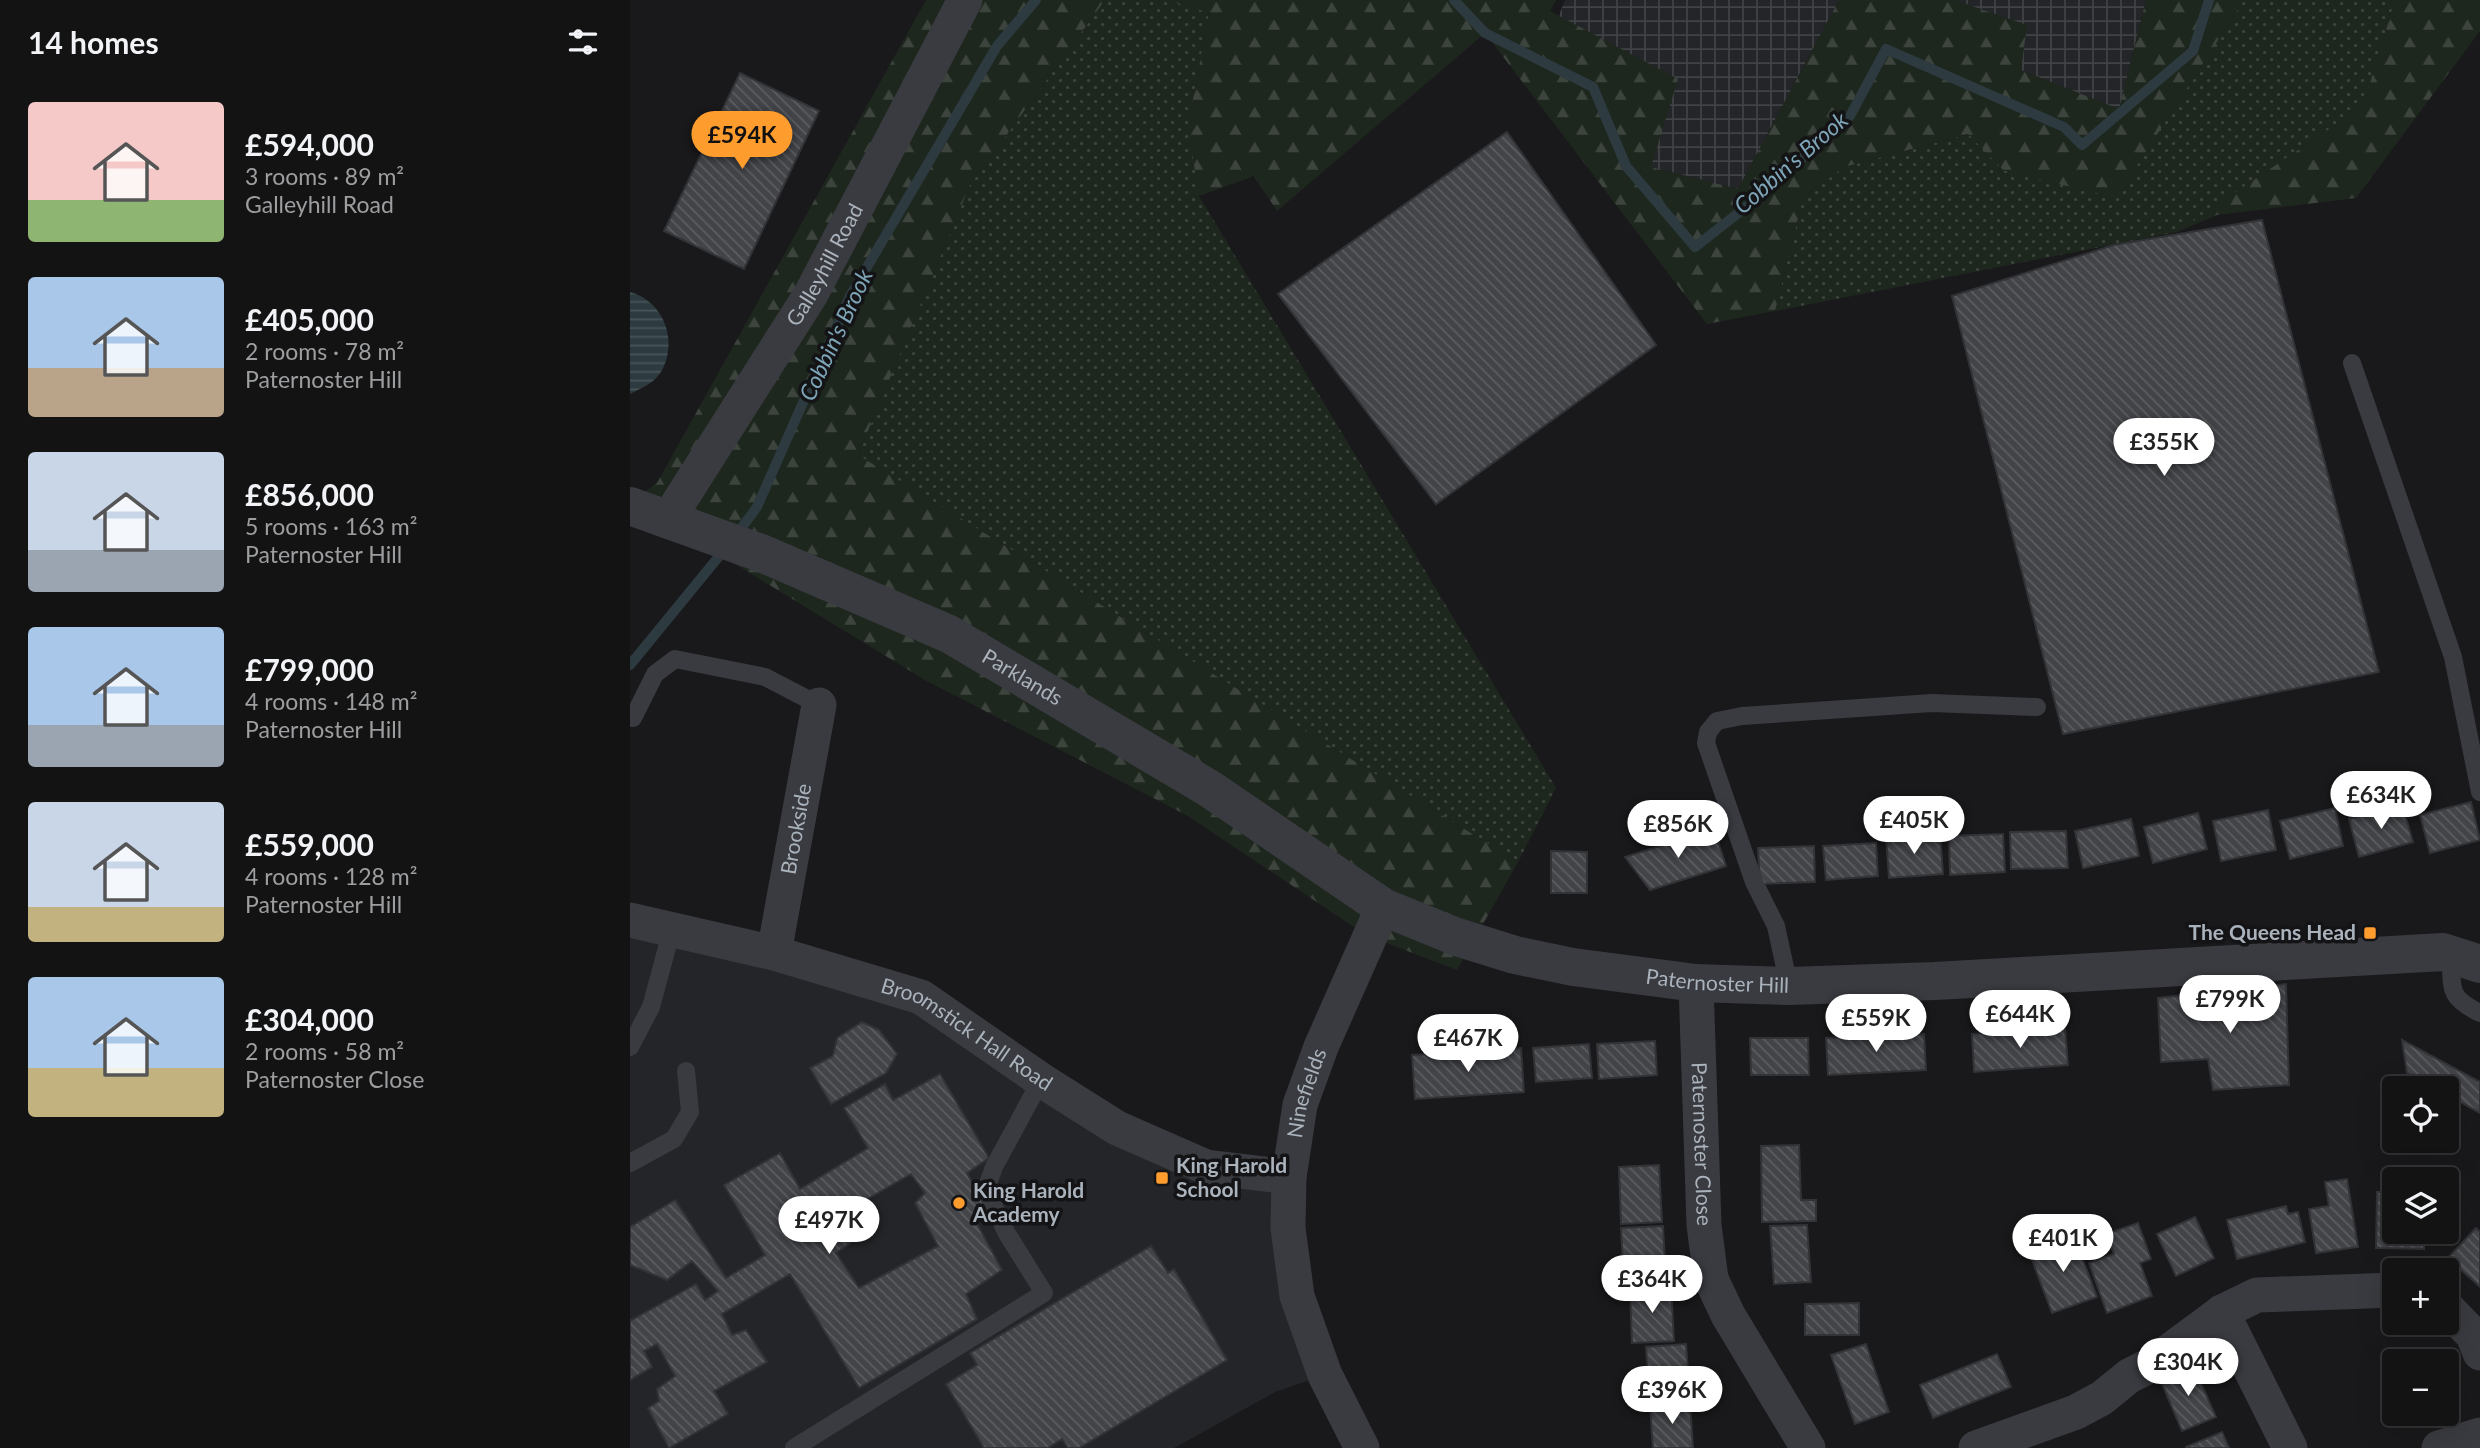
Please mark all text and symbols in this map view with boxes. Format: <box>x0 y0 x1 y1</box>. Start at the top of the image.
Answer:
icon: filters <box>564 23 602 61</box>
text: 14 homes <box>28 24 159 60</box>
water label: Cobbin's Brook <box>1728 104 1854 219</box>
pin: £594K <box>693 111 791 171</box>
text: £594K <box>707 120 777 148</box>
text: £594,000 <box>245 126 374 162</box>
icon: home <box>84 130 168 214</box>
text: 3 rooms · 89 m² <box>245 162 404 190</box>
text: Galleyhill Road <box>245 190 394 218</box>
street label: Galleyhill Road <box>780 199 867 330</box>
water label: Cobbin's Brook <box>792 263 878 405</box>
text: £405,000 <box>245 301 374 337</box>
icon: home <box>84 305 168 389</box>
text: 2 rooms · 78 m² <box>245 337 404 365</box>
text: Paternoster Hill <box>245 365 402 393</box>
pin: £355K <box>2115 419 2213 478</box>
text: £355K <box>2129 427 2199 455</box>
text: £856,000 <box>245 476 374 512</box>
icon: home <box>84 480 168 564</box>
text: 5 rooms · 163 m² <box>245 512 417 540</box>
text: Paternoster Hill <box>245 540 402 568</box>
street label: Parklands <box>978 643 1068 710</box>
text: £799,000 <box>245 651 374 687</box>
icon: home <box>84 655 168 739</box>
text: 4 rooms · 148 m² <box>245 687 417 715</box>
text: Paternoster Hill <box>245 715 402 743</box>
pin: £634K <box>2332 772 2430 831</box>
text: £634K <box>2346 780 2416 808</box>
street label: Brookside <box>774 781 816 876</box>
pin: £405K <box>1865 796 1963 856</box>
pin: £856K <box>1629 800 1727 860</box>
text: £405K <box>1879 805 1949 833</box>
text: £856K <box>1643 809 1713 837</box>
text: £559,000 <box>245 826 374 862</box>
icon: home <box>84 830 168 914</box>
text: 4 rooms · 128 m² <box>245 862 417 890</box>
text: Paternoster Hill <box>245 890 402 918</box>
place label: The Queens Head <box>2189 919 2356 944</box>
marker: The Queens Head <box>2362 925 2378 941</box>
street label: Paternoster Hill <box>1645 963 1790 997</box>
street label: Broomstick Hall Road <box>878 972 1058 1095</box>
pin: £799K <box>2181 976 2279 1035</box>
text: £799K <box>2195 984 2265 1012</box>
pin: £644K <box>1971 990 2069 1050</box>
pin: £559K <box>1827 995 1925 1054</box>
text: £644K <box>1985 999 2055 1027</box>
text: £304,000 <box>245 1001 374 1037</box>
text: £559K <box>1841 1003 1911 1031</box>
icon: home <box>84 1005 168 1089</box>
pin: £467K <box>1419 1014 1517 1074</box>
text: £467K <box>1433 1023 1503 1051</box>
text: 2 rooms · 58 m² <box>245 1037 404 1065</box>
street label: Ninefields <box>1281 1045 1330 1140</box>
street label: Paternoster Close <box>1688 1062 1718 1226</box>
text: Paternoster Close <box>245 1065 424 1093</box>
map controls <box>2382 1076 2459 1426</box>
button: locate <box>2382 1076 2459 1153</box>
place label: King Harold School <box>1176 1152 1287 1201</box>
button: layers <box>2382 1167 2459 1244</box>
marker: King Harold School <box>1154 1170 1170 1186</box>
place label: King Harold Academy <box>972 1177 1084 1226</box>
marker: King Harold Academy <box>951 1195 967 1211</box>
pin: £497K <box>780 1196 878 1256</box>
text: £497K <box>794 1205 864 1233</box>
pin: £401K <box>2014 1214 2112 1274</box>
text: £401K <box>2028 1223 2098 1251</box>
pin: £364K <box>1603 1256 1701 1315</box>
button: + <box>2382 1258 2459 1335</box>
text: £364K <box>1617 1264 1687 1292</box>
pin: £304K <box>2139 1338 2237 1398</box>
text: £304K <box>2153 1347 2223 1375</box>
button: − <box>2382 1349 2459 1426</box>
pin: £396K <box>1623 1366 1721 1426</box>
text: £396K <box>1637 1375 1707 1403</box>

